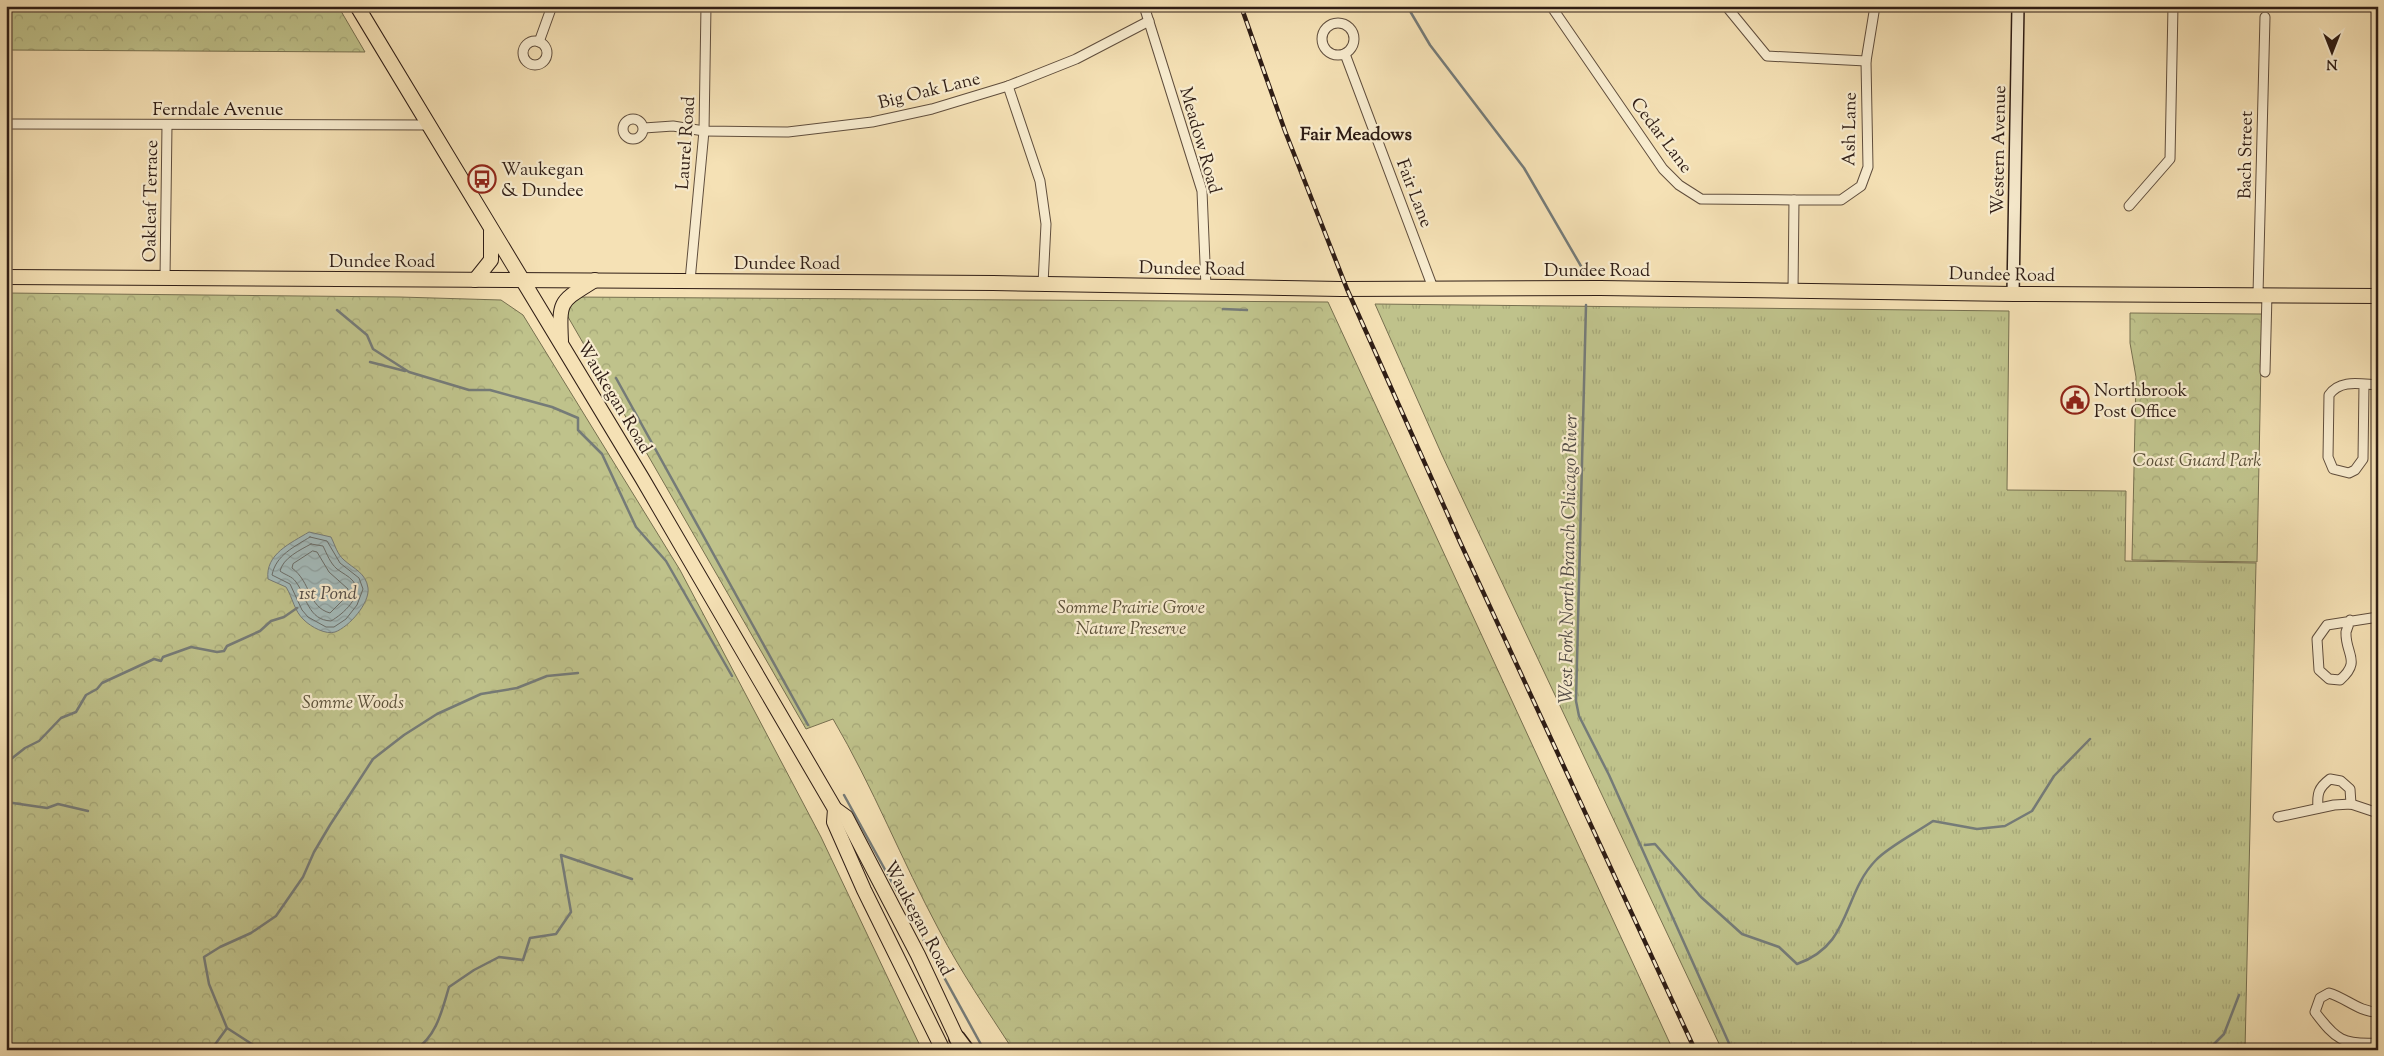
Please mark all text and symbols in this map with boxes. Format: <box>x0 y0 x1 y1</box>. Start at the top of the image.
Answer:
north arrow <box>2306 28 2356 78</box>
text: N <box>2326 53 2338 73</box>
street label: Big Oak Lane <box>876 67 983 117</box>
street label: Meadow Road <box>1171 84 1227 197</box>
street label: Western Avenue <box>1986 85 2014 215</box>
street label: Ash Lane <box>1837 92 1865 166</box>
street label: Cedar Lane <box>1623 93 1698 180</box>
street label: Laurel Road <box>671 96 703 191</box>
street label: Ferndale Avenue <box>153 98 283 124</box>
street label: Bach Street <box>2233 111 2261 199</box>
district label: Fair Meadows <box>1300 122 1413 149</box>
street label: Oakleaf Terrace <box>138 140 166 263</box>
street label: Fair Lane <box>1388 156 1438 232</box>
place label: Waukegan & Dundee <box>501 158 584 205</box>
bus stop icon: Waukegan & Dundee <box>467 164 497 194</box>
street label: Dundee Road <box>329 250 435 276</box>
street label: Dundee Road <box>734 252 840 278</box>
street label: Dundee Road <box>1139 256 1245 284</box>
street label: Dundee Road <box>1544 259 1650 285</box>
street label: Dundee Road <box>1949 262 2055 290</box>
street label: Waukegan Road <box>569 337 657 459</box>
place label: Northbrook Post Office <box>2094 379 2187 426</box>
public building icon: Northbrook Post Office <box>2060 385 2090 415</box>
water label: West Fork North Branch Chicago River <box>1553 414 1586 704</box>
park label: Coast Guard Park <box>2133 449 2261 475</box>
water label: 1st Pond <box>299 581 358 608</box>
park label: Somme Prairie Grove Nature Preserve <box>1057 596 1205 643</box>
park label: Somme Woods <box>302 691 404 717</box>
street label: Waukegan Road <box>876 857 959 981</box>

